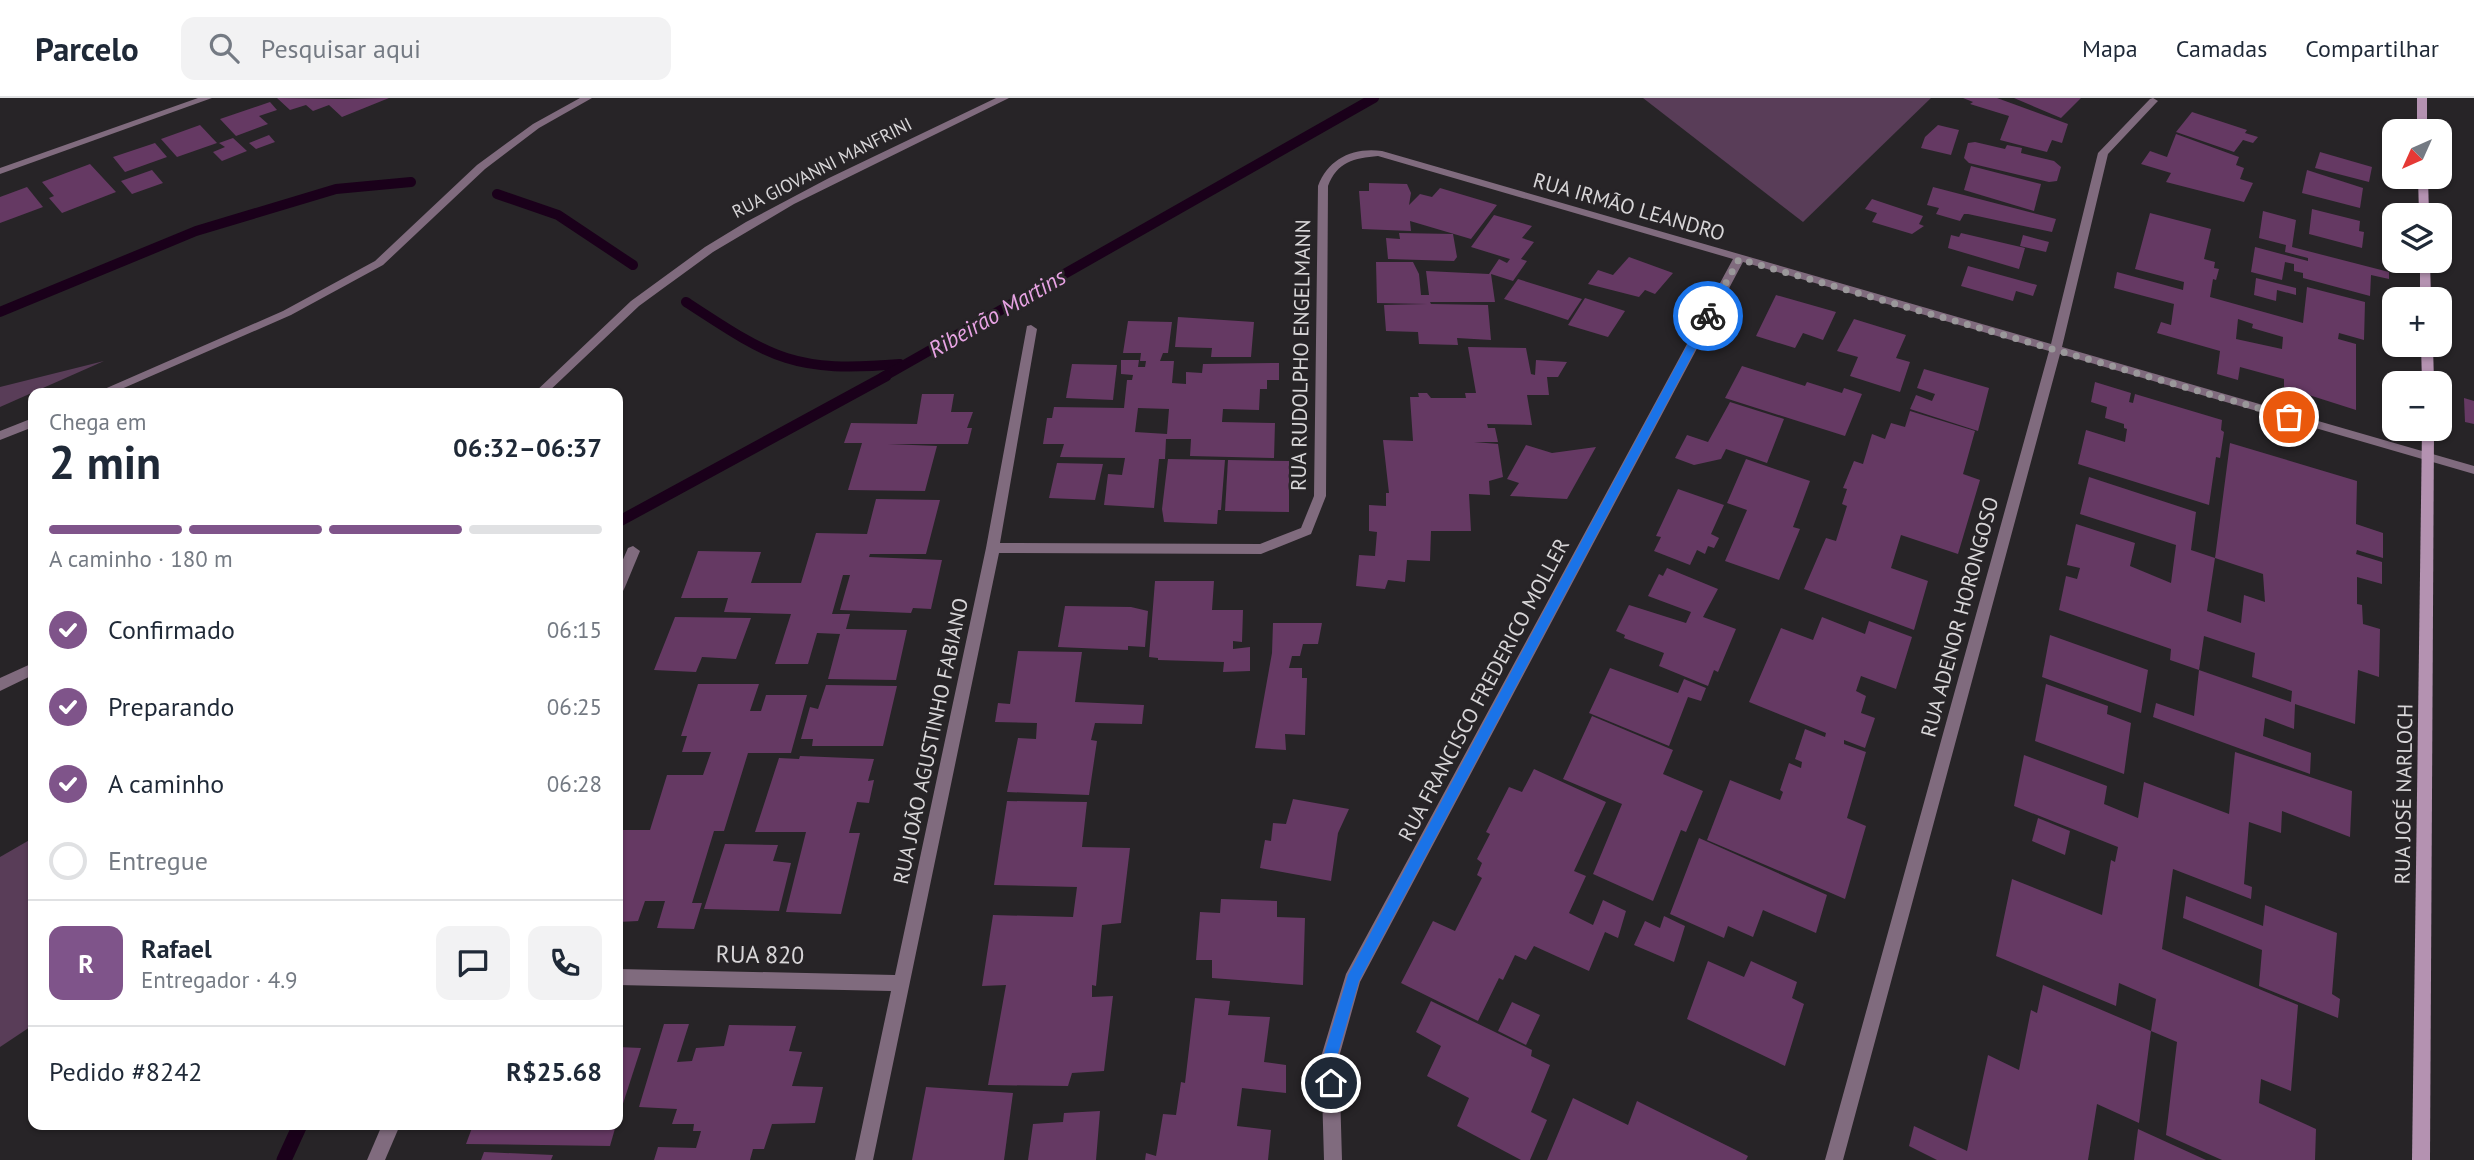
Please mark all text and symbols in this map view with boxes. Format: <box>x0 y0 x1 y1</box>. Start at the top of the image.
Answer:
search box <box>181 17 671 80</box>
text: Parcelo <box>35 27 139 70</box>
icon: search <box>205 29 243 67</box>
text: Pesquisar aqui <box>261 32 421 65</box>
text: Mapa <box>2082 33 2138 64</box>
text: Camadas <box>2176 33 2267 64</box>
text: Compartilhar <box>2305 33 2439 64</box>
street label: RUA GIOVANNI MANFRINI <box>728 112 916 223</box>
north arrow <box>2382 119 2452 189</box>
map controls <box>2382 119 2452 441</box>
street label: RUA IRMÃO LEANDRO <box>1530 166 1728 247</box>
button: layers <box>2382 203 2452 273</box>
street label: RUA RUDOLPHO ENGELMANN <box>1285 219 1316 491</box>
water label: Ribeirão Martins <box>923 261 1071 364</box>
courier <box>1673 281 1743 351</box>
button: + <box>2382 287 2452 357</box>
icon: bike <box>1689 297 1727 335</box>
button: − <box>2382 371 2452 441</box>
pin <box>2259 387 2319 447</box>
icon: bag <box>2270 398 2308 436</box>
text: Chega em <box>49 407 146 436</box>
text: 06:32–06:37 <box>453 431 602 464</box>
text: 2 min <box>49 432 161 492</box>
street label: RUA ADENOR HORONGOSO <box>1914 494 2005 740</box>
street label: RUA FRANCISCO FREDERICO MOLLER <box>1392 534 1575 846</box>
text: A caminho · 180 m <box>49 544 233 573</box>
street label: RUA JOÃO AGUSTINHO FABIANO <box>887 595 974 886</box>
icon: check <box>49 611 87 649</box>
text: Confirmado <box>108 613 235 646</box>
text: 06:15 <box>547 615 602 644</box>
icon: check <box>49 688 87 726</box>
text: Preparando <box>108 690 235 723</box>
text: 06:25 <box>547 692 602 721</box>
street label: RUA JOSÉ NARLOCH <box>2388 703 2419 884</box>
icon: check <box>49 765 87 803</box>
text: A caminho <box>108 767 224 800</box>
text: 06:28 <box>547 769 602 798</box>
text: Entregue <box>108 844 208 877</box>
button: chat <box>436 926 510 1000</box>
button: phone <box>528 926 602 1000</box>
text: Rafael <box>141 932 212 965</box>
street label: RUA 820 <box>715 938 805 971</box>
text: R <box>78 947 94 980</box>
text: Entregador · 4.9 <box>141 965 298 994</box>
pin <box>1301 1053 1361 1113</box>
text: Pedido #8242 <box>49 1055 202 1088</box>
text: R$25.68 <box>506 1055 602 1088</box>
icon: home <box>1312 1064 1350 1102</box>

